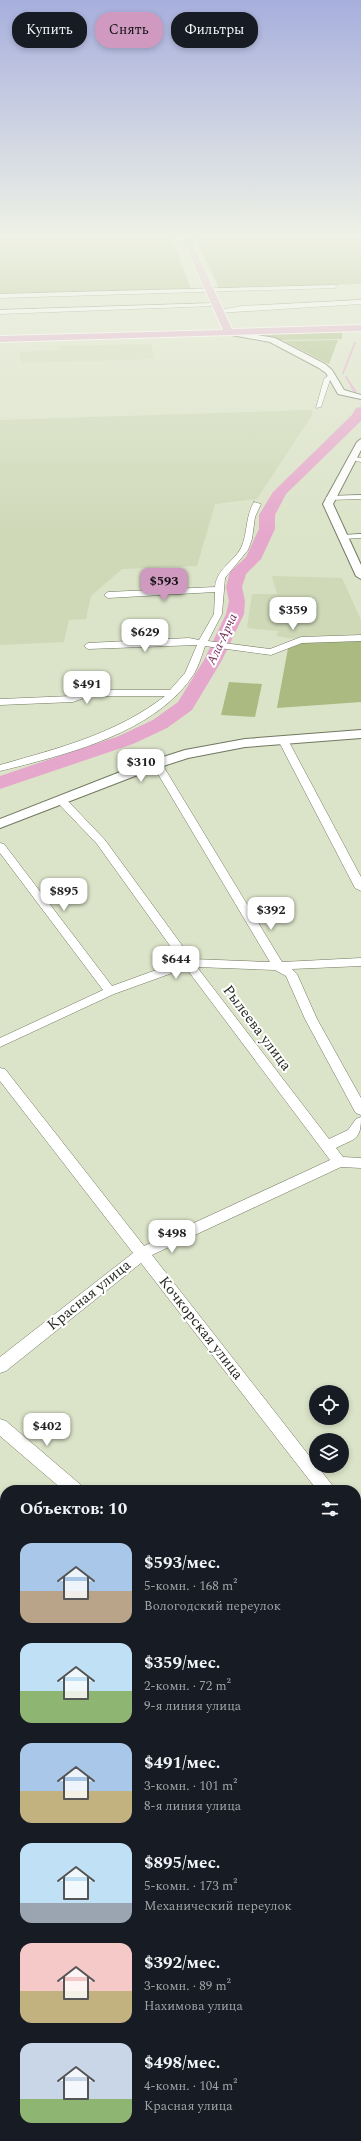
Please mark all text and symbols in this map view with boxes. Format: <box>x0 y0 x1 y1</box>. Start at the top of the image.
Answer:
chip: Купить <box>12 12 87 48</box>
chip: Снять <box>95 12 163 48</box>
chip: Фильтры <box>171 12 258 48</box>
pin: $593 <box>140 568 188 602</box>
text: $593 <box>149 571 179 591</box>
pin: $359 <box>269 597 317 631</box>
text: $359 <box>278 600 308 620</box>
water label: Ала-Арча <box>201 610 243 669</box>
pin: $629 <box>121 619 169 653</box>
text: $629 <box>130 622 160 642</box>
pin: $491 <box>63 671 111 705</box>
text: $491 <box>72 674 102 694</box>
pin: $310 <box>117 749 165 783</box>
text: $310 <box>126 752 156 772</box>
pin: $895 <box>40 878 88 912</box>
text: $895 <box>49 881 79 901</box>
pin: $392 <box>247 897 295 931</box>
text: $392 <box>256 900 286 920</box>
pin: $644 <box>152 946 200 980</box>
text: $644 <box>161 949 191 969</box>
street label: Рылеева улица <box>217 980 297 1076</box>
pin: $498 <box>148 1220 196 1254</box>
text: $498 <box>157 1223 187 1243</box>
street label: Красная улица <box>42 1253 136 1336</box>
street label: Кочкорская улица <box>153 1271 249 1385</box>
map controls <box>309 1385 349 1473</box>
button: locate <box>309 1385 349 1425</box>
pin: $402 <box>23 1413 71 1447</box>
text: $402 <box>32 1416 62 1436</box>
button: layers <box>309 1433 349 1473</box>
text: Объектов: 10 <box>20 1496 127 1522</box>
icon: filters <box>319 1498 341 1520</box>
text: $593/мес. <box>144 1550 220 1576</box>
icon: home <box>52 1559 100 1607</box>
text: 5-комн. · 168 m² <box>144 1576 237 1596</box>
text: Вологодский переулок <box>144 1596 281 1616</box>
text: $359/мес. <box>144 1650 220 1676</box>
icon: home <box>52 1659 100 1707</box>
text: 2-комн. · 72 m² <box>144 1676 231 1696</box>
text: 9-я линия улица <box>144 1696 241 1716</box>
text: $491/мес. <box>144 1750 220 1776</box>
icon: home <box>52 1759 100 1807</box>
text: 3-комн. · 101 m² <box>144 1776 237 1796</box>
text: 8-я линия улица <box>144 1796 241 1816</box>
text: $895/мес. <box>144 1850 220 1876</box>
icon: home <box>52 1859 100 1907</box>
text: 5-комн. · 173 m² <box>144 1876 237 1896</box>
text: Механический переулок <box>144 1896 292 1916</box>
text: $392/мес. <box>144 1950 220 1976</box>
icon: home <box>52 1959 100 2007</box>
text: 3-комн. · 89 m² <box>144 1976 231 1996</box>
text: Нахимова улица <box>144 1996 243 2016</box>
text: $498/мес. <box>144 2050 220 2076</box>
icon: home <box>52 2059 100 2107</box>
text: 4-комн. · 104 m² <box>144 2076 237 2096</box>
text: Красная улица <box>144 2096 233 2116</box>

